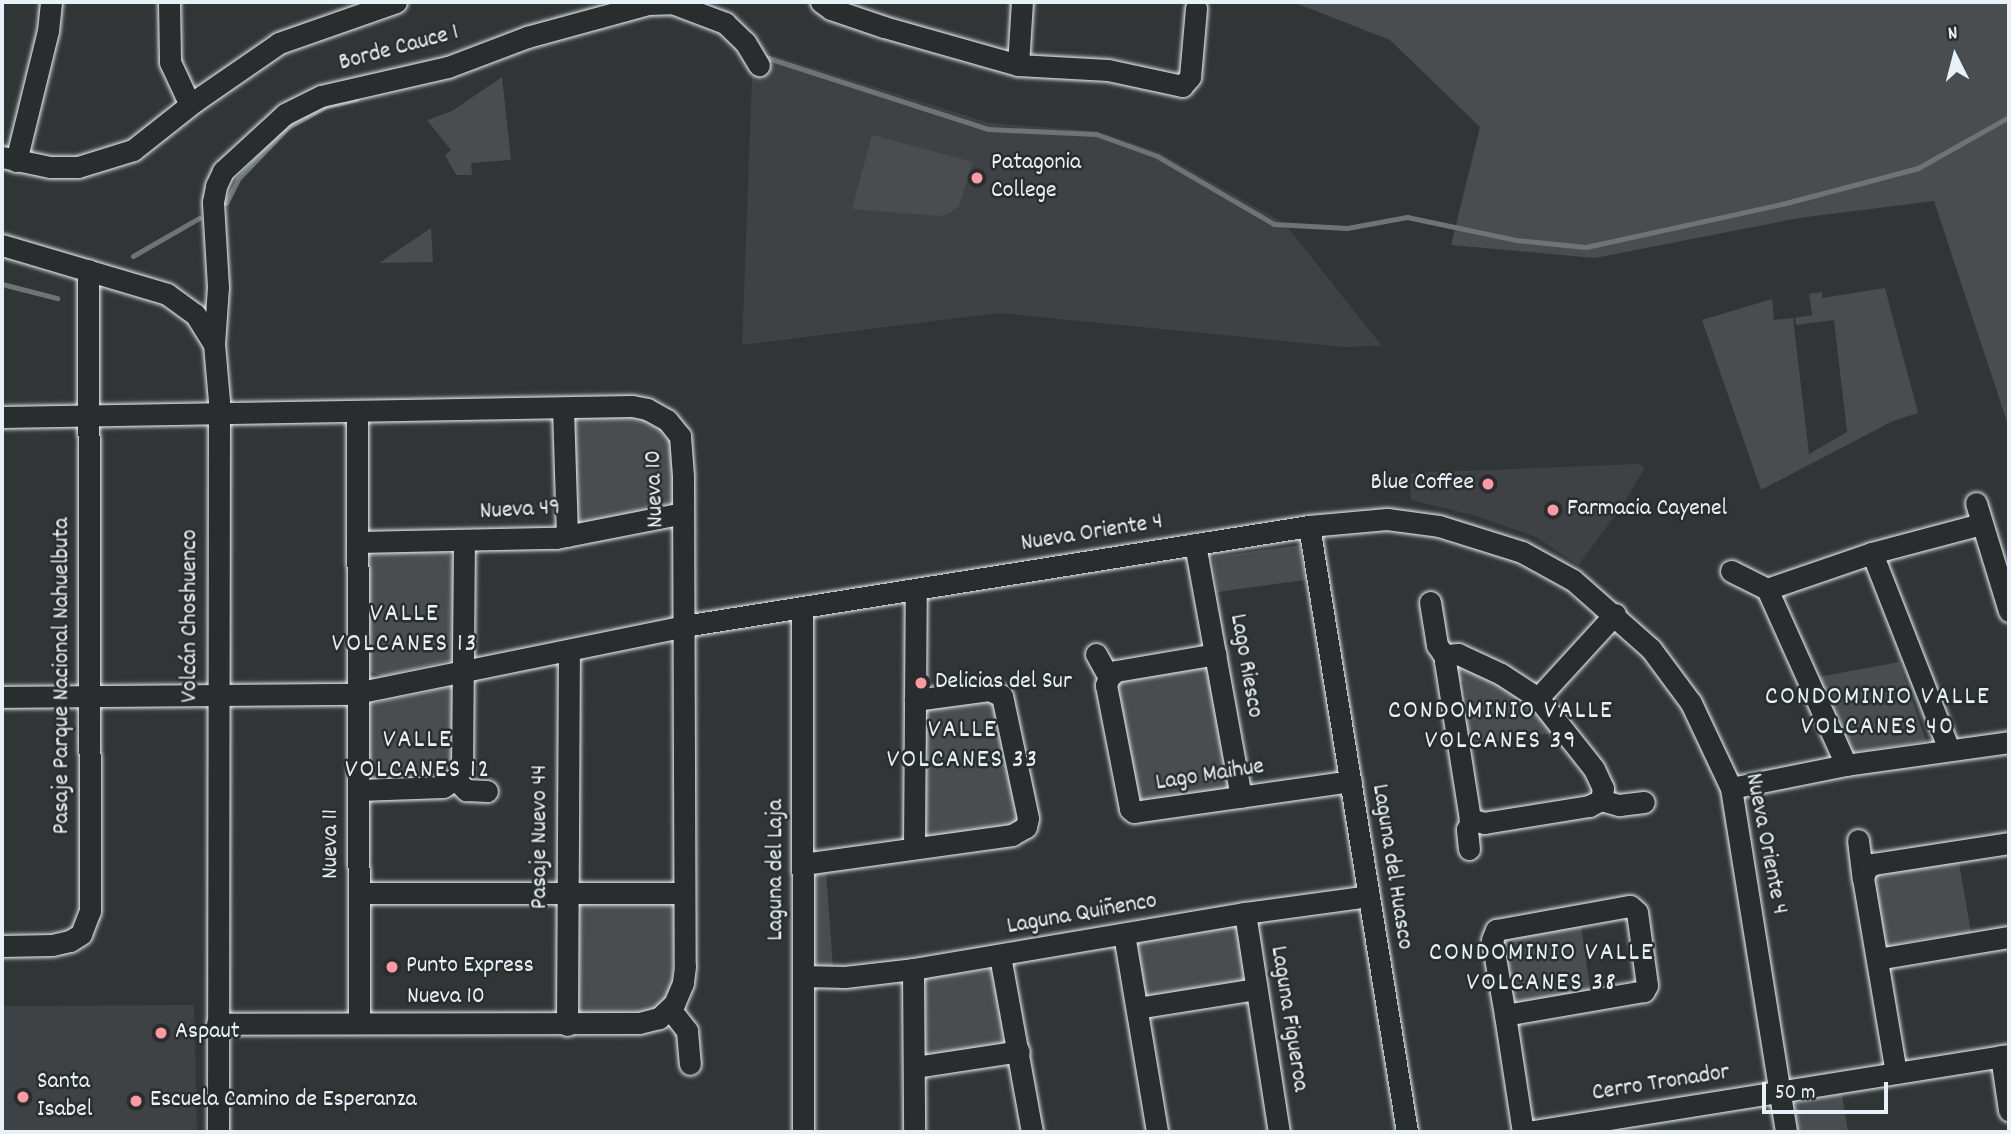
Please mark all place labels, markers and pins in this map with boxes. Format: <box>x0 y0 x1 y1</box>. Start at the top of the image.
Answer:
place label: Patagonia College <box>991 150 1081 206</box>
marker: Patagonia College <box>969 170 985 186</box>
place label: Blue Coffee <box>1371 470 1474 498</box>
marker: Blue Coffee <box>1480 476 1496 492</box>
place label: Farmacia Cayenel <box>1567 496 1727 524</box>
marker: Farmacia Cayenel <box>1545 502 1561 518</box>
place label: Delicias del Sur <box>935 669 1072 697</box>
marker: Delicias del Sur <box>913 675 929 691</box>
place label: Punto Express <box>406 953 534 981</box>
marker: Punto Express <box>384 959 400 975</box>
place label: Aspaut <box>175 1019 240 1047</box>
marker: Aspaut <box>153 1025 169 1041</box>
place label: Santa Isabel <box>37 1069 92 1125</box>
place label: Escuela Camino de Esperanza <box>150 1087 417 1115</box>
marker: Santa Isabel <box>15 1089 31 1105</box>
marker: Escuela Camino de Esperanza <box>128 1093 144 1109</box>

